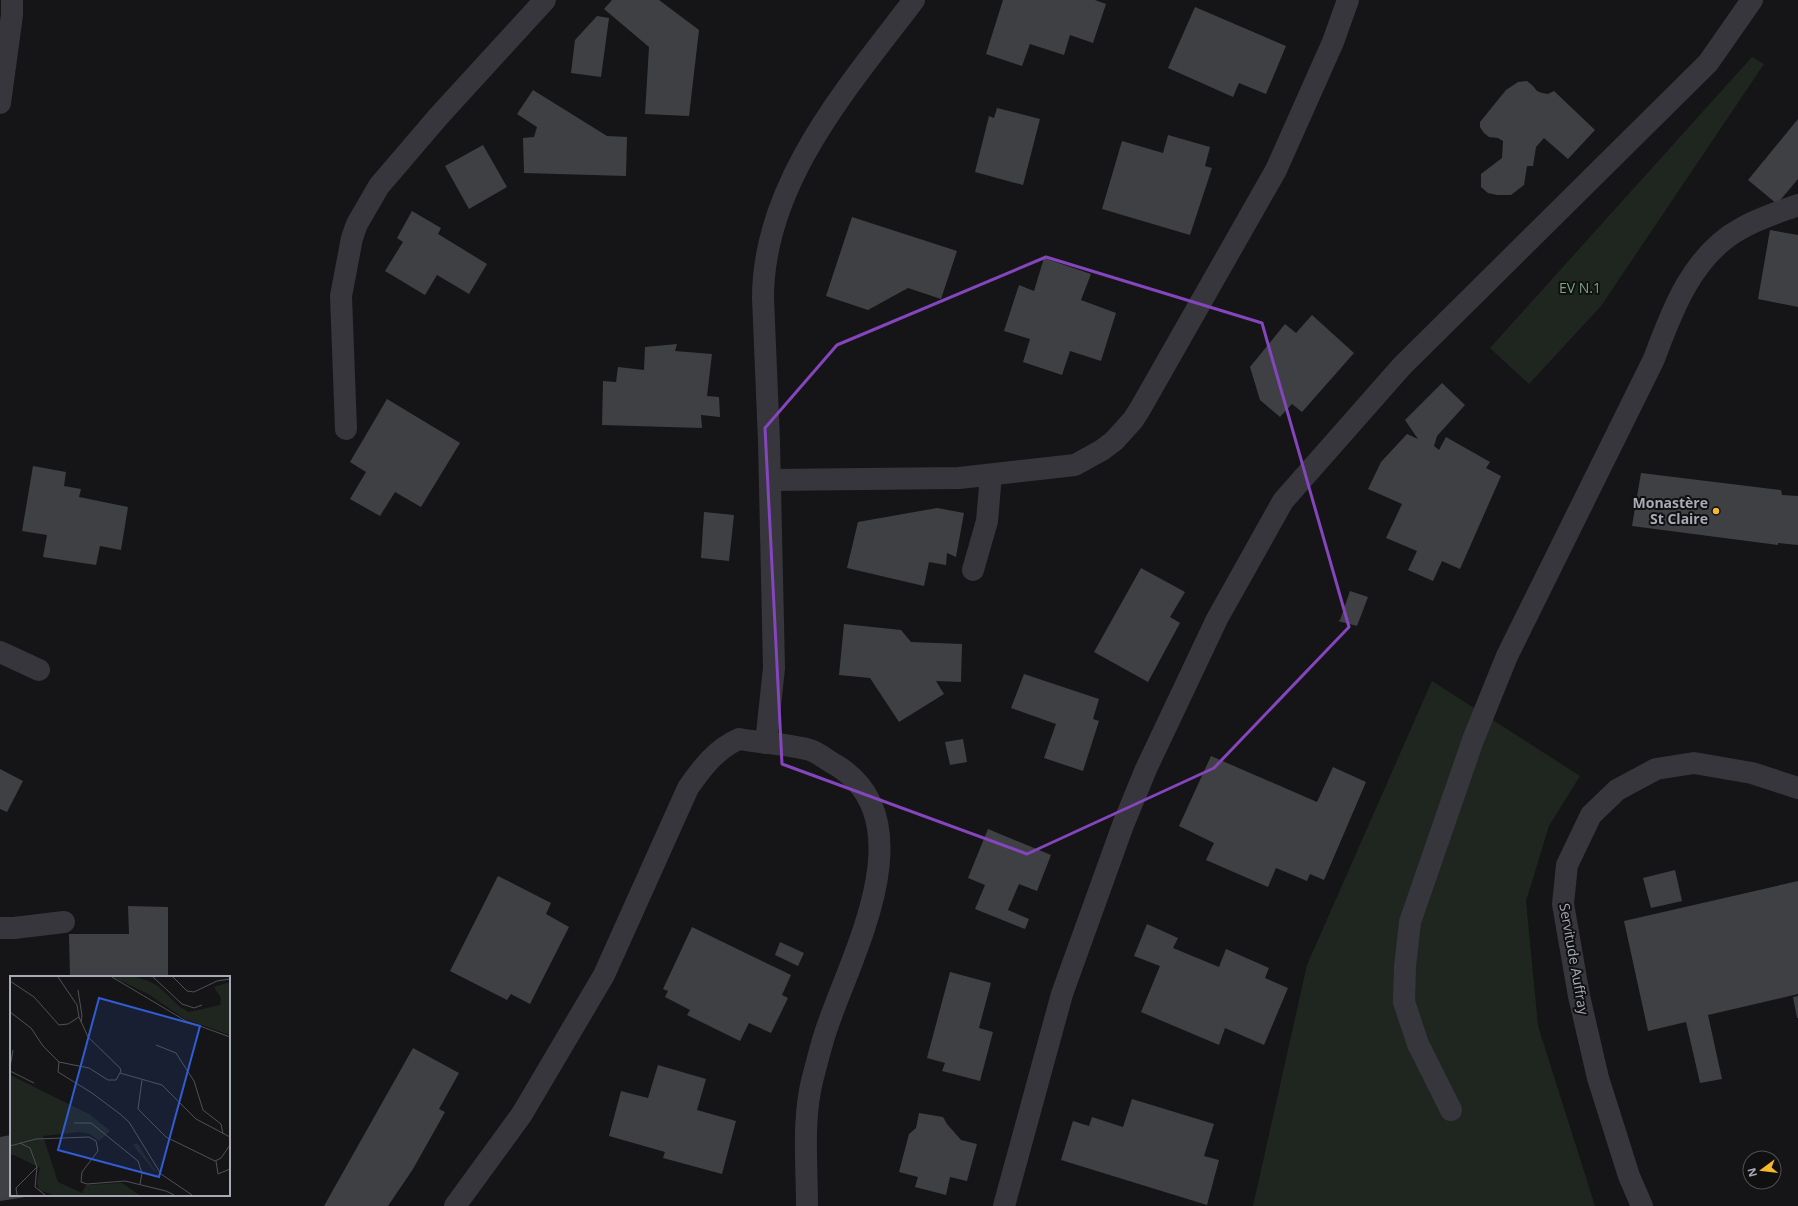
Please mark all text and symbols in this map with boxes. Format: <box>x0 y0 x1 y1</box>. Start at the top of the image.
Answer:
park label: EV N.1 <box>1559 278 1601 297</box>
place label: Monastère St Claire <box>1633 493 1708 528</box>
marker: Monastère St Claire <box>1711 506 1721 516</box>
street label: Servitude Auffray <box>1555 902 1594 1017</box>
inset map <box>10 976 230 1196</box>
north arrow <box>1742 1150 1782 1190</box>
text: N <box>1743 1166 1760 1179</box>

